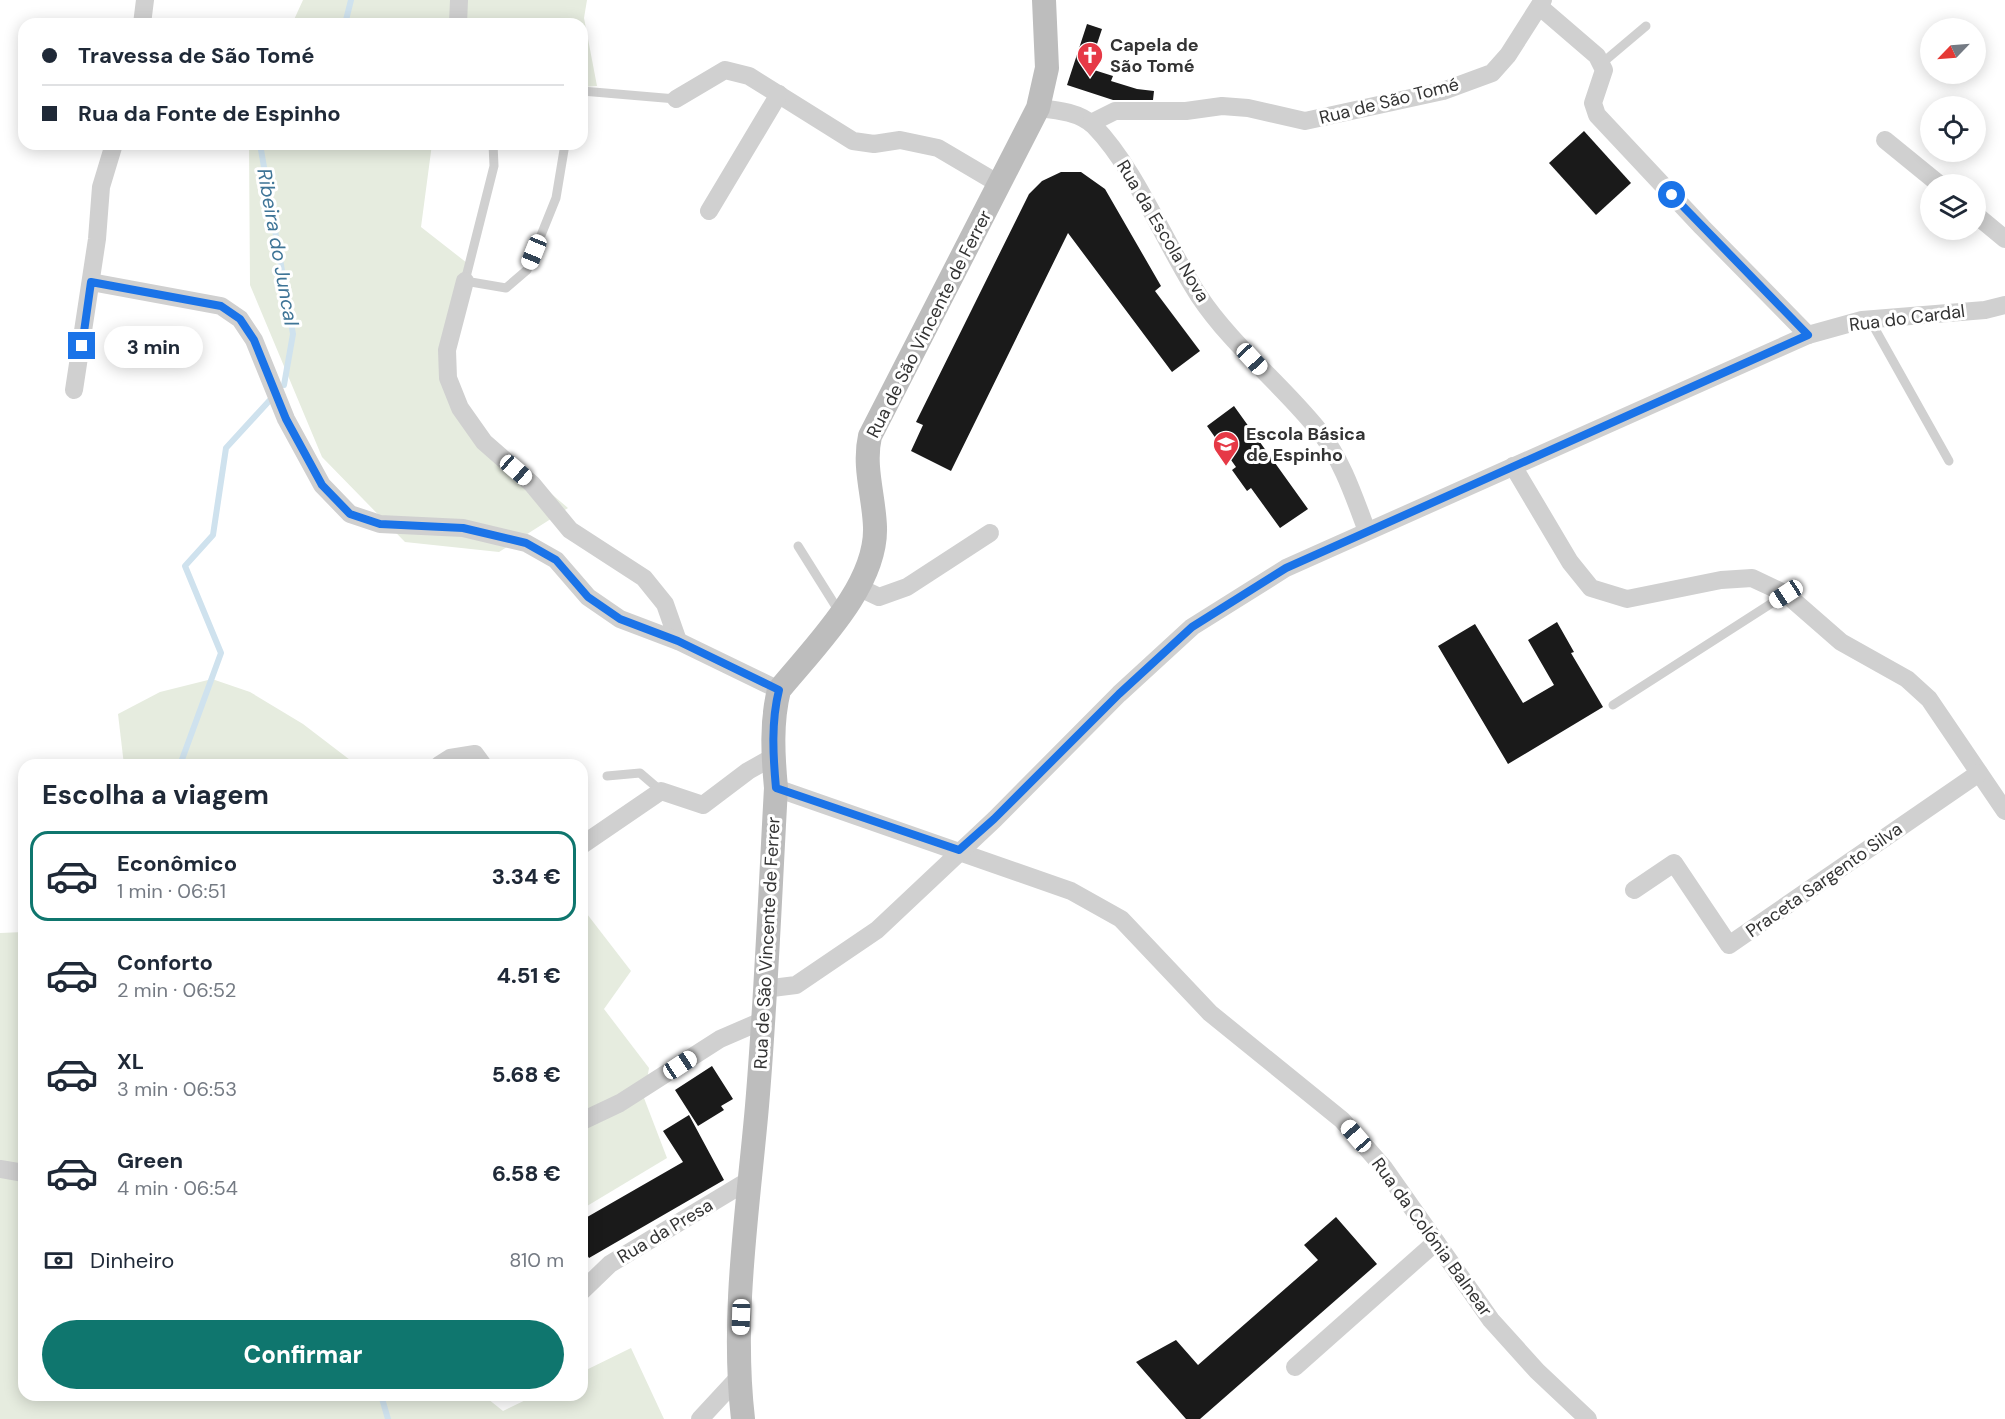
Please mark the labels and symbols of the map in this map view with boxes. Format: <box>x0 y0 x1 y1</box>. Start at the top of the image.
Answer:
north arrow <box>1920 18 1986 84</box>
place label: Capela de São Tomé <box>1110 33 1199 78</box>
church icon: Capela de São Tomé <box>1075 40 1105 78</box>
street label: Rua de São Tomé <box>1317 72 1461 130</box>
street label: Rua da Escola Nova <box>1111 156 1215 306</box>
water label: Ribeira do Juncal <box>251 166 305 328</box>
route start <box>1658 181 1685 208</box>
street label: Rua de São Vincente de Ferrer <box>861 206 997 442</box>
car <box>519 232 549 272</box>
street label: Rua do Cardal <box>1848 299 1966 337</box>
callout: 3 min <box>103 325 202 367</box>
route end <box>68 332 95 359</box>
car <box>1233 340 1271 378</box>
place label: Escola Básica de Espinho <box>1246 422 1366 467</box>
school or university icon: Escola Básica de Espinho <box>1211 429 1241 467</box>
car <box>497 451 535 489</box>
car <box>1766 577 1806 611</box>
street label: Rua de São Vincente de Ferrer <box>748 816 786 1070</box>
street label: Praceta Sargento Silva <box>1741 817 1907 943</box>
car <box>660 1048 700 1082</box>
car <box>1337 1117 1375 1155</box>
street label: Rua da Colónia Balnear <box>1366 1153 1498 1321</box>
street label: Rua da Presa <box>613 1193 717 1269</box>
car <box>731 1299 751 1335</box>

